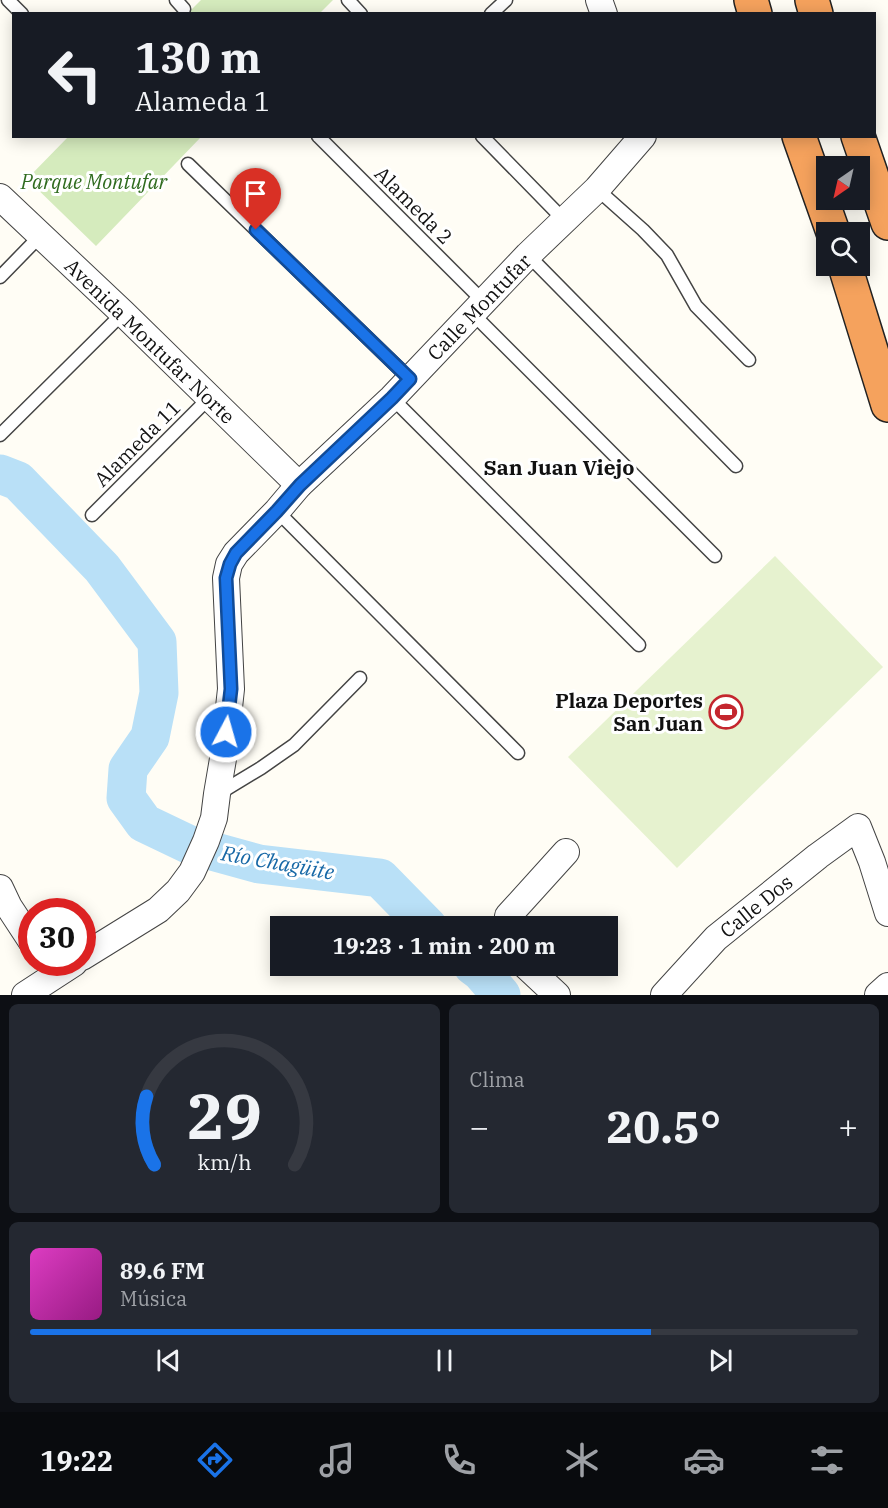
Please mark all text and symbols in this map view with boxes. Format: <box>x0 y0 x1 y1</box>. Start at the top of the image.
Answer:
text: 130 m <box>135 30 261 85</box>
icon: left <box>36 36 114 114</box>
text: Alameda 1 <box>135 83 270 118</box>
north arrow <box>816 156 870 210</box>
map controls <box>816 156 870 276</box>
street label: Alameda 2 <box>369 160 459 250</box>
park label: Parque Montufar <box>20 168 169 195</box>
pin <box>230 168 281 230</box>
icon: arrive <box>239 177 272 210</box>
button: search <box>816 222 870 276</box>
street label: Calle Montufar <box>421 248 537 366</box>
street label: Avenida Montufar Norte <box>59 252 241 430</box>
street label: Alameda 11 <box>88 394 186 492</box>
district label: San Juan Viejo <box>483 453 635 481</box>
place label: Plaza Deportes San Juan <box>555 687 703 737</box>
sports icon: Plaza Deportes San Juan <box>708 694 744 730</box>
position arrow <box>194 700 258 764</box>
water label: Río Chagüite <box>218 838 337 886</box>
street label: Calle Dos <box>714 868 798 944</box>
speed limit sign: 30 <box>18 898 96 976</box>
text: 19:23 · 1 min · 200 m <box>332 931 556 960</box>
text: Clima <box>470 1066 525 1093</box>
text: 29 <box>187 1075 262 1156</box>
text: 20.5° <box>606 1097 721 1155</box>
text: − <box>470 1105 489 1148</box>
text: + <box>838 1105 858 1148</box>
text: km/h <box>197 1149 251 1177</box>
text: 89.6 FM <box>120 1256 205 1285</box>
text: Música <box>120 1285 187 1312</box>
icon: previous <box>152 1344 185 1377</box>
icon: pause <box>428 1344 461 1377</box>
icon: next <box>704 1344 737 1377</box>
icon: directions <box>194 1439 236 1481</box>
icon: music <box>316 1439 358 1481</box>
icon: phone <box>438 1439 480 1481</box>
icon: climate <box>561 1439 603 1481</box>
icon: car <box>683 1439 725 1481</box>
icon: filters <box>806 1439 848 1481</box>
text: 19:22 <box>40 1443 113 1478</box>

